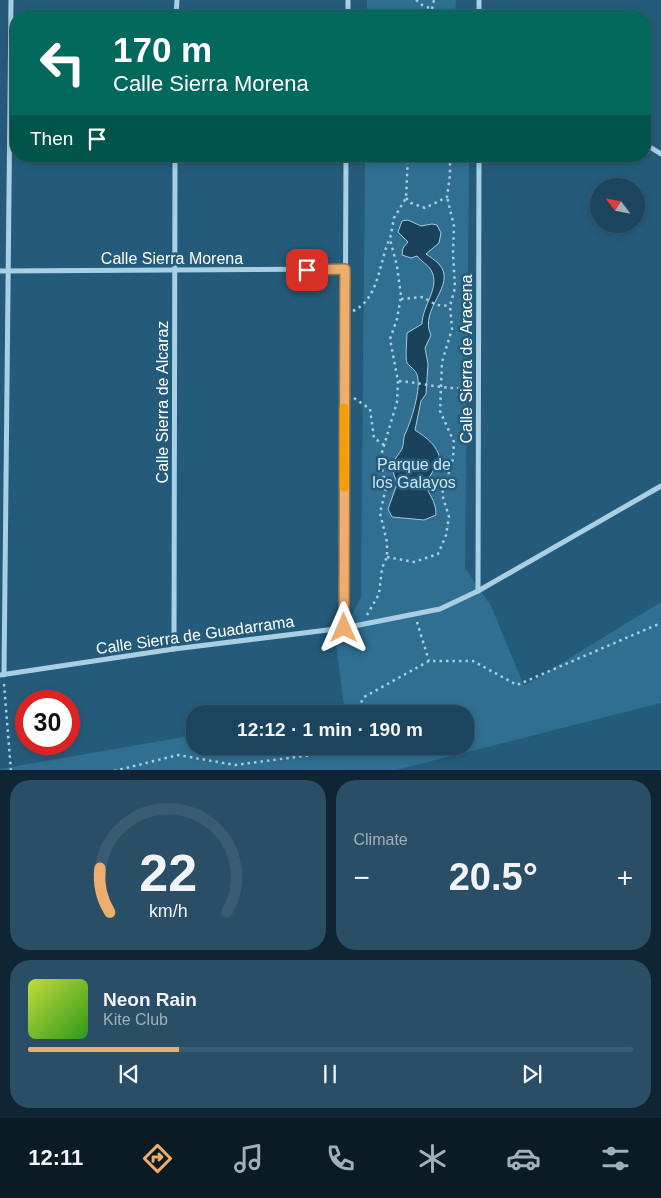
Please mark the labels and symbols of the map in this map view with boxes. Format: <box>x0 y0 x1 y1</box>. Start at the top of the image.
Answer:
north arrow <box>590 178 645 232</box>
pin <box>286 249 328 291</box>
street label: Calle Sierra Morena <box>101 250 243 267</box>
street label: Calle Sierra de Aracena <box>458 274 475 443</box>
street label: Calle Sierra de Alcaraz <box>154 321 171 483</box>
park label: Parque de los Galayos <box>372 456 456 491</box>
position arrow <box>317 601 369 653</box>
street label: Calle Sierra de Guadarrama <box>95 613 295 657</box>
speed limit sign: 30 <box>15 690 80 755</box>

